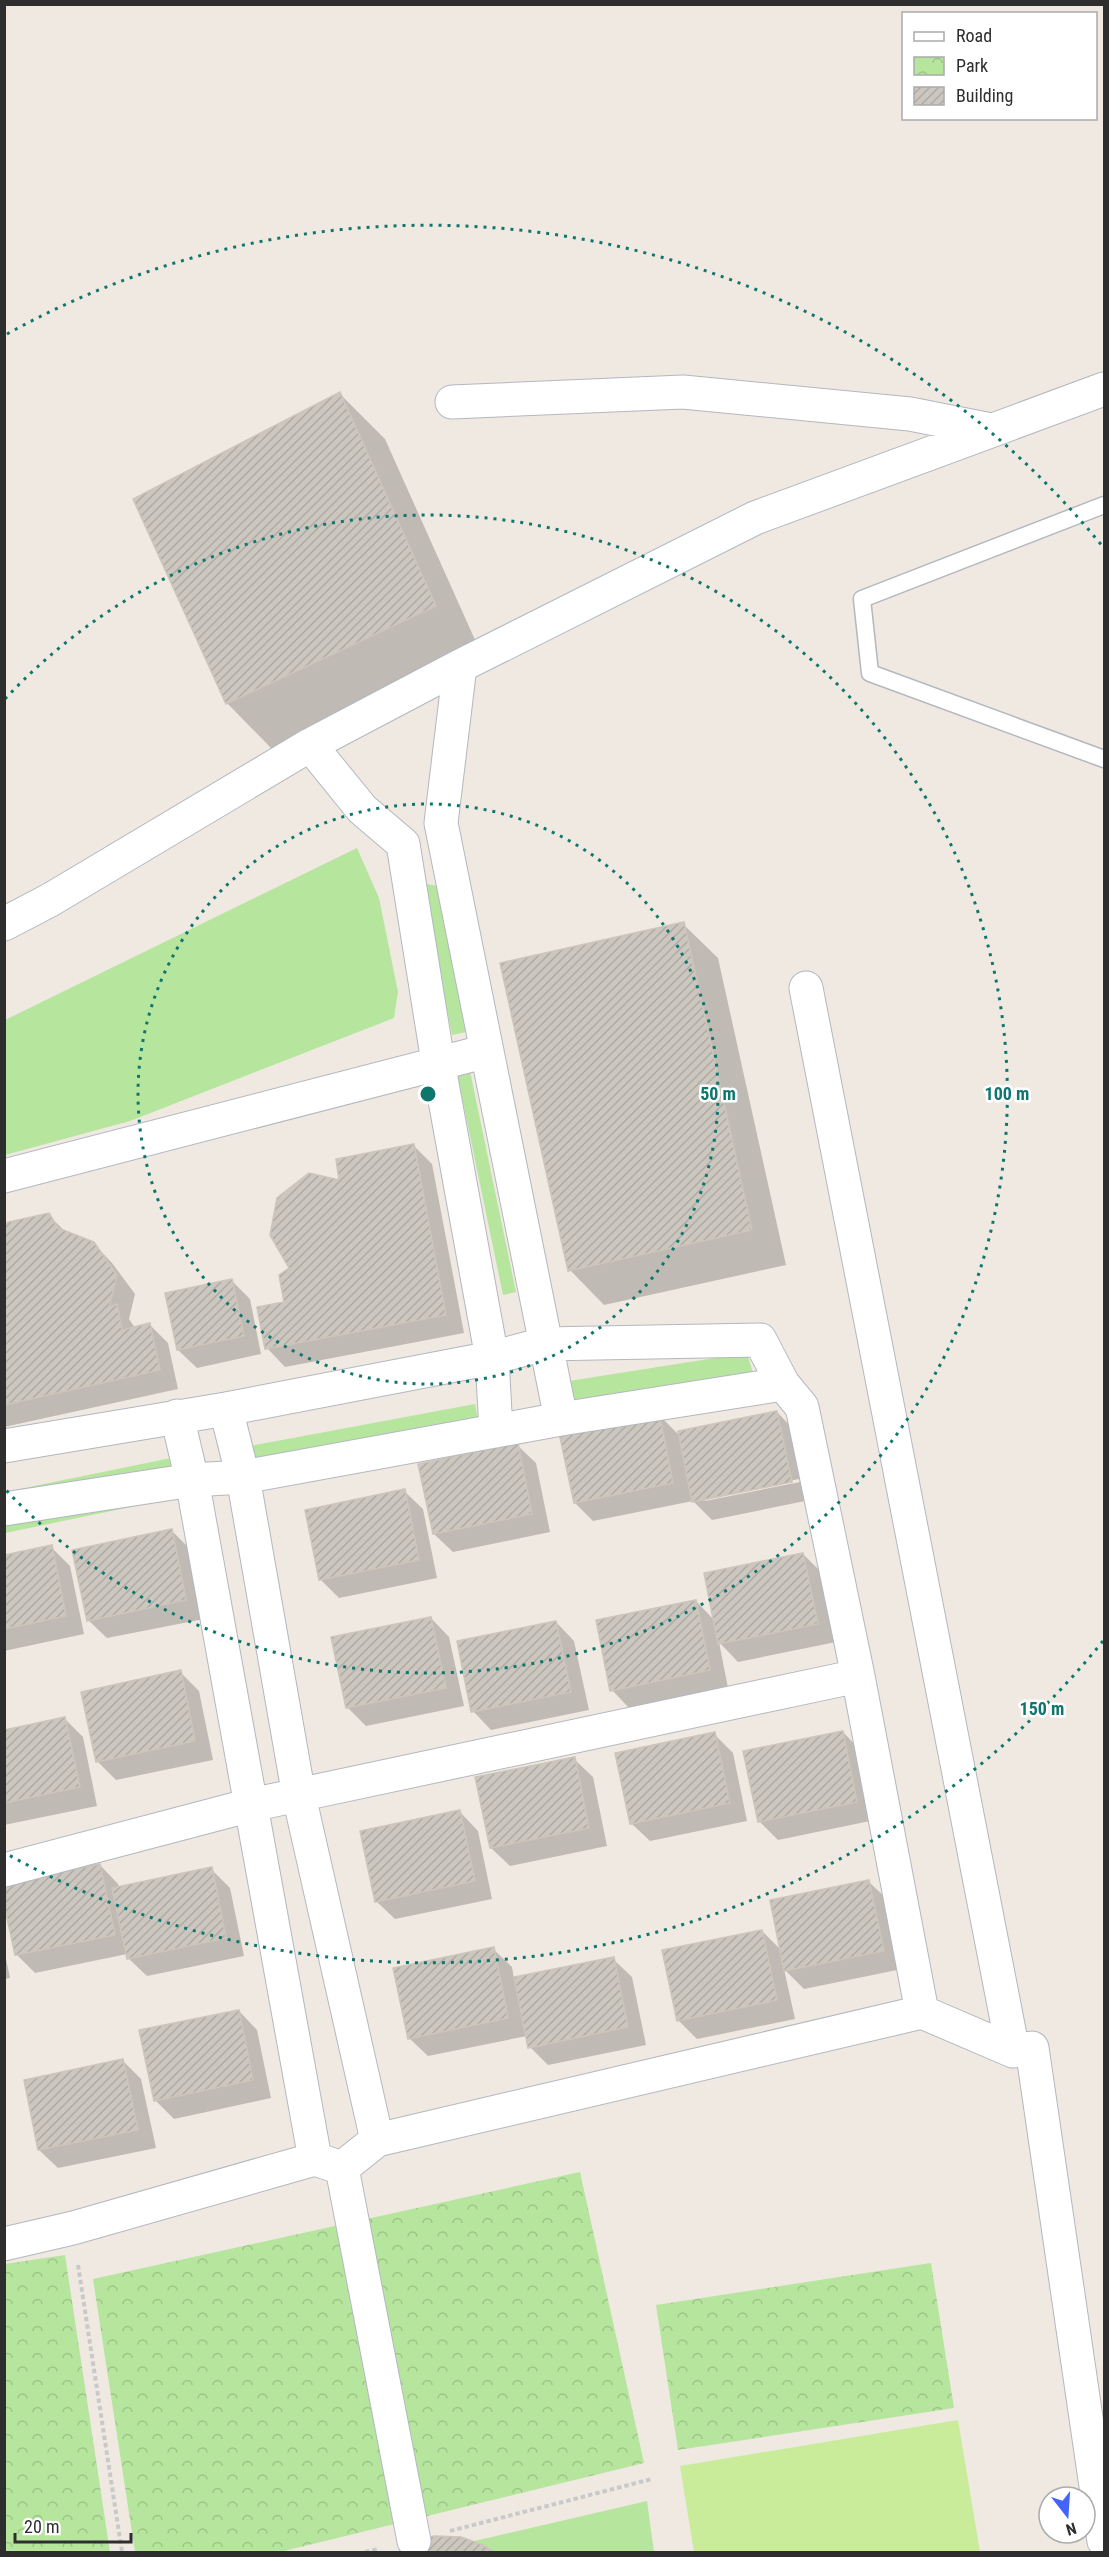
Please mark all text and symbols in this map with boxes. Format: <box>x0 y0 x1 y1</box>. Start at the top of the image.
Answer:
legend <box>902 12 1097 120</box>
text: Road <box>956 25 992 46</box>
text: Park <box>956 55 988 76</box>
text: Building <box>956 85 1013 106</box>
text: 50 m <box>700 1083 736 1104</box>
text: 100 m <box>985 1083 1029 1104</box>
centre of rings <box>418 1084 438 1104</box>
text: 150 m <box>1020 1698 1064 1719</box>
north arrow <box>1037 2485 1097 2545</box>
scale bar <box>15 2506 130 2544</box>
text: 20 m <box>24 2516 59 2537</box>
text: N <box>1064 2518 1079 2539</box>

